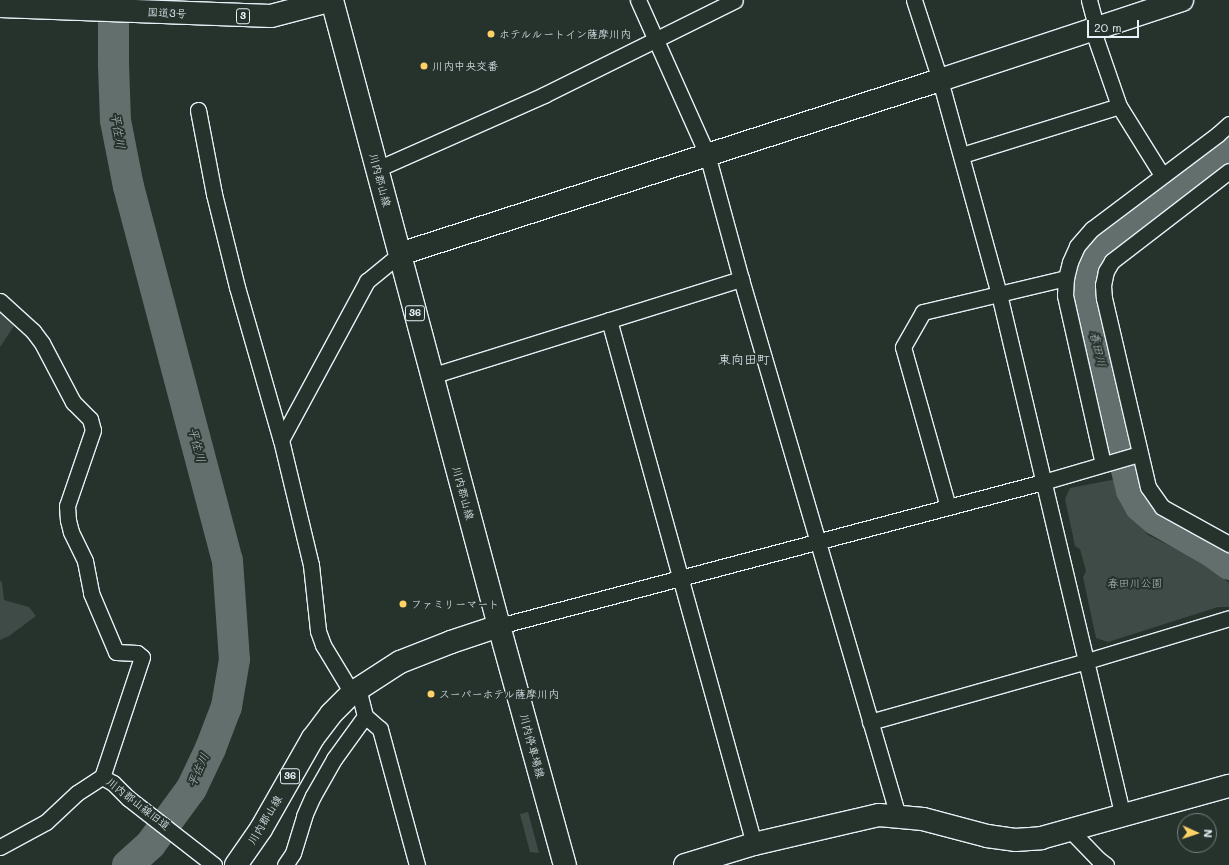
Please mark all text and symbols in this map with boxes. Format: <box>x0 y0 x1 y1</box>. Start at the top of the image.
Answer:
street label: 国道3号 <box>147 5 187 21</box>
road number: 3 <box>236 8 250 24</box>
scale bar <box>1089 12 1141 38</box>
text: 20 m <box>1094 19 1122 35</box>
place label: ホテルルートイン薩摩川内 <box>499 27 631 41</box>
marker: ホテルルートイン薩摩川内 <box>486 29 496 39</box>
place label: 川内中央交番 <box>432 59 498 73</box>
marker: 川内中央交番 <box>419 61 429 71</box>
water label: 平佐川 <box>108 112 128 150</box>
street label: 川内郡山線 <box>367 152 393 208</box>
road number: 36 <box>404 305 426 321</box>
water label: 春田川 <box>1087 330 1109 368</box>
district label: 東向田町 <box>718 351 770 367</box>
water label: 平佐川 <box>185 426 209 464</box>
street label: 川内郡山線 <box>450 465 476 521</box>
park label: 春田川公園 <box>1108 576 1162 590</box>
place label: ファミリーマート <box>411 597 499 611</box>
marker: ファミリーマート <box>398 599 408 609</box>
place label: スーパーホテル薩摩川内 <box>439 687 560 701</box>
marker: スーパーホテル薩摩川内 <box>426 689 436 699</box>
street label: 川内停車場線 <box>517 712 547 780</box>
water label: 平佐川 <box>184 751 212 789</box>
road number: 36 <box>279 768 301 784</box>
street label: 川内郡山線旧道 <box>104 775 172 833</box>
street label: 川内郡山線 <box>245 793 285 847</box>
north arrow <box>1177 813 1217 853</box>
text: N <box>1201 829 1216 838</box>

